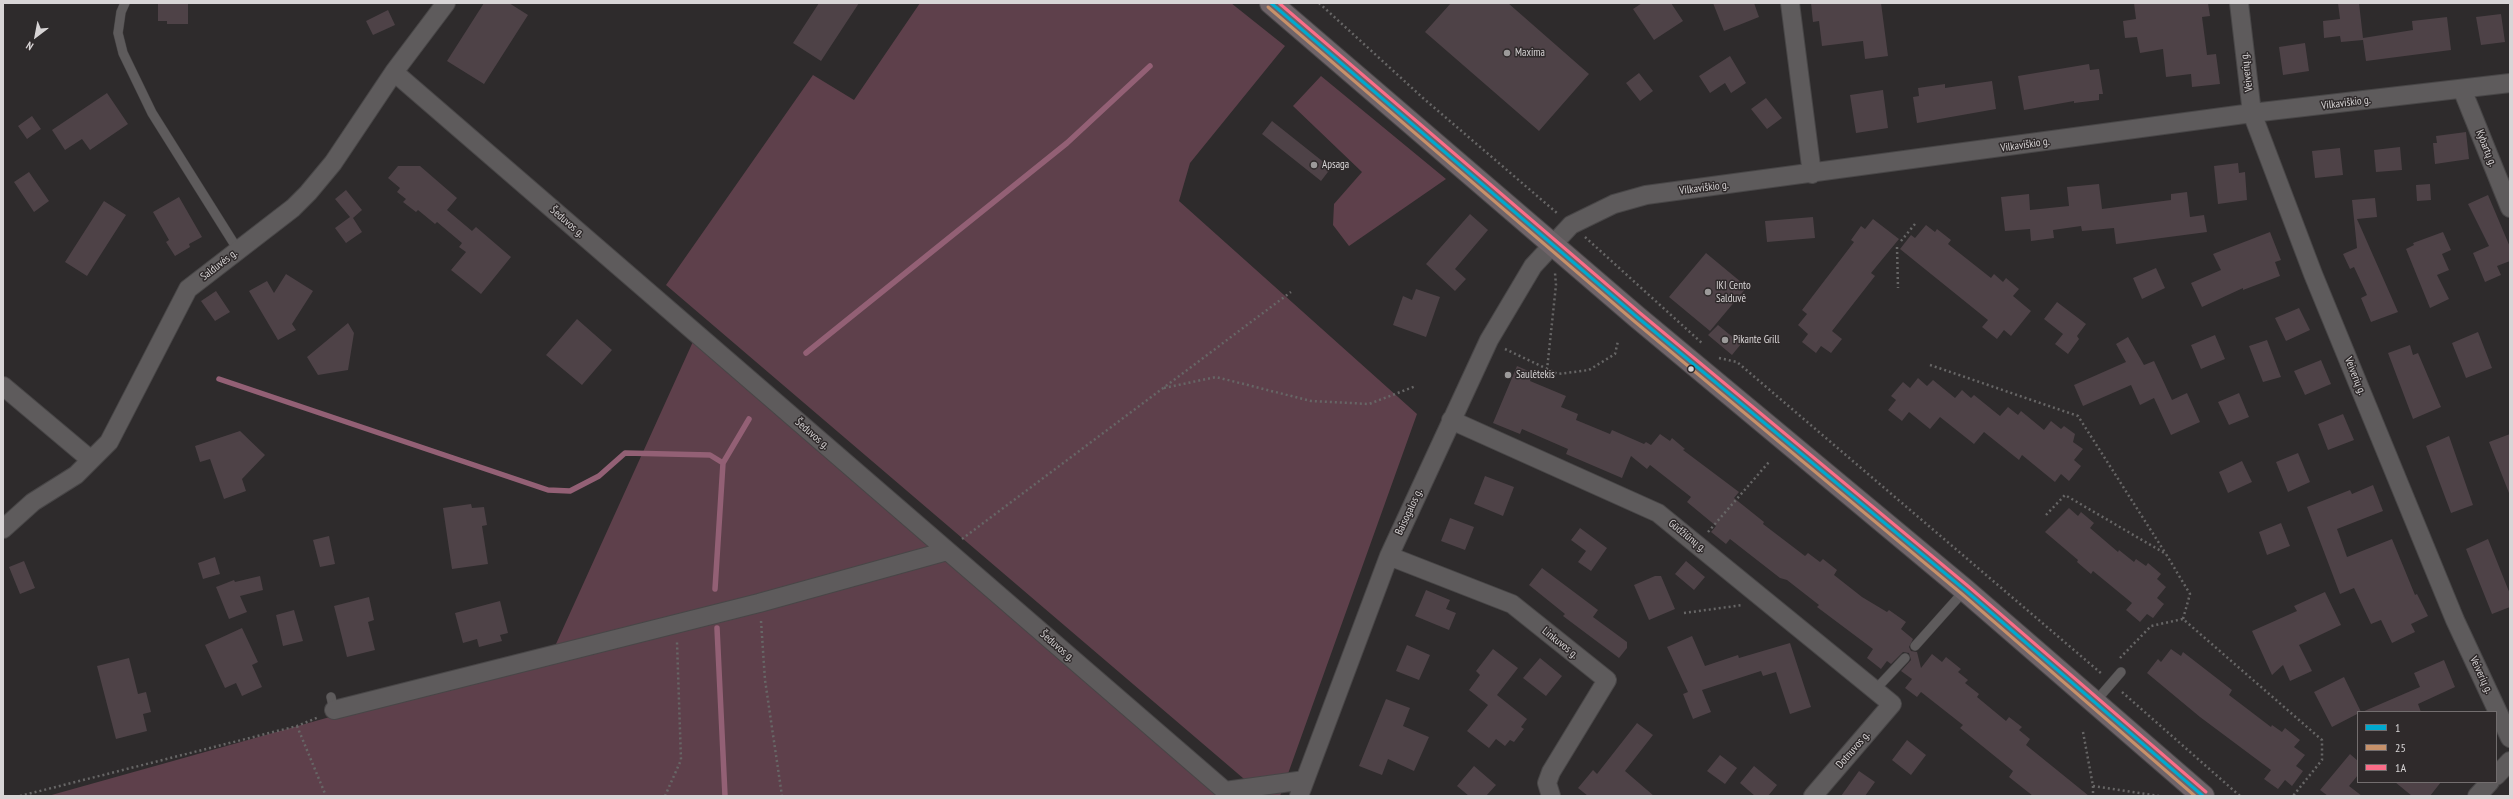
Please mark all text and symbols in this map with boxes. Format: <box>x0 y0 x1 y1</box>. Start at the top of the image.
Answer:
north arrow <box>16 16 56 56</box>
text: N <box>23 39 36 54</box>
place label: Maxima <box>1515 46 1545 60</box>
marker: Maxima <box>1502 48 1512 58</box>
street label: Veiverių g. <box>2238 52 2256 92</box>
street label: Vilkaviškio g. <box>2321 93 2371 113</box>
street label: Kybartų g. <box>2473 128 2499 168</box>
street label: Vilkaviškio g. <box>2000 135 2050 155</box>
place label: Apsaga <box>1322 158 1349 172</box>
marker: Apsaga <box>1309 160 1319 170</box>
street label: Vilkaviškio g. <box>1679 178 1729 198</box>
street label: Šeduvos g. <box>547 204 587 240</box>
street label: Salduvės g. <box>198 247 240 283</box>
place label: IKI Cento Salduvė <box>1716 279 1751 305</box>
marker: IKI Cento Salduvė <box>1703 287 1713 297</box>
place label: Pikante Grill <box>1733 333 1780 347</box>
marker: Pikante Grill <box>1720 335 1730 345</box>
street label: Veiverių g. <box>2341 355 2369 397</box>
unlabelled marker <box>1686 364 1696 374</box>
place label: Saulėtekis <box>1516 368 1555 382</box>
marker: Saulėtekis <box>1503 370 1513 380</box>
street label: Šeduvos g. <box>792 416 832 452</box>
street label: Baisogalos g. <box>1393 487 1425 537</box>
street label: Gūdžiūnų g. <box>1665 517 1709 555</box>
street label: Linkuvos g. <box>1539 624 1581 662</box>
street label: Šeduvos g. <box>1037 628 1077 664</box>
street label: Veiverių g. <box>2467 654 2495 696</box>
legend <box>2357 711 2497 783</box>
text: 1 <box>2395 720 2400 735</box>
street label: Dotnuvos g. <box>1833 729 1873 771</box>
text: 25 <box>2395 740 2406 755</box>
text: 1A <box>2395 760 2406 775</box>

